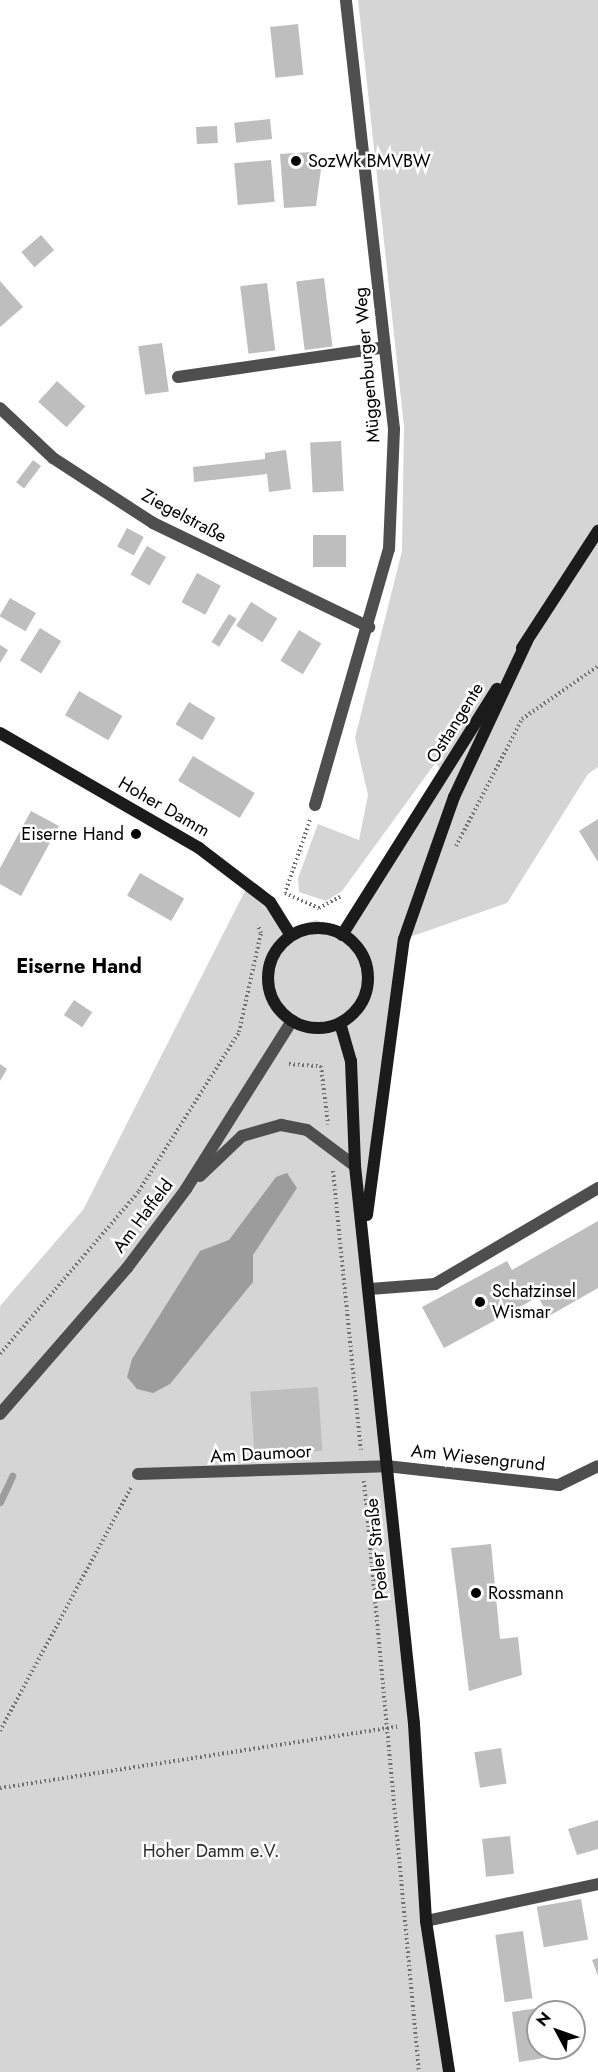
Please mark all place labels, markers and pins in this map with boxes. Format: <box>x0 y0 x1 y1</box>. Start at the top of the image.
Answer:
place label: SozWk BMVBW <box>308 150 431 172</box>
marker: SozWk BMVBW <box>289 154 303 168</box>
place label: Eiserne Hand <box>21 823 124 845</box>
marker: Eiserne Hand <box>129 827 143 841</box>
place label: Schatzinsel Wismar <box>492 1281 576 1324</box>
marker: Schatzinsel Wismar <box>473 1295 487 1309</box>
place label: Rossmann <box>488 1582 564 1604</box>
marker: Rossmann <box>469 1586 483 1600</box>

